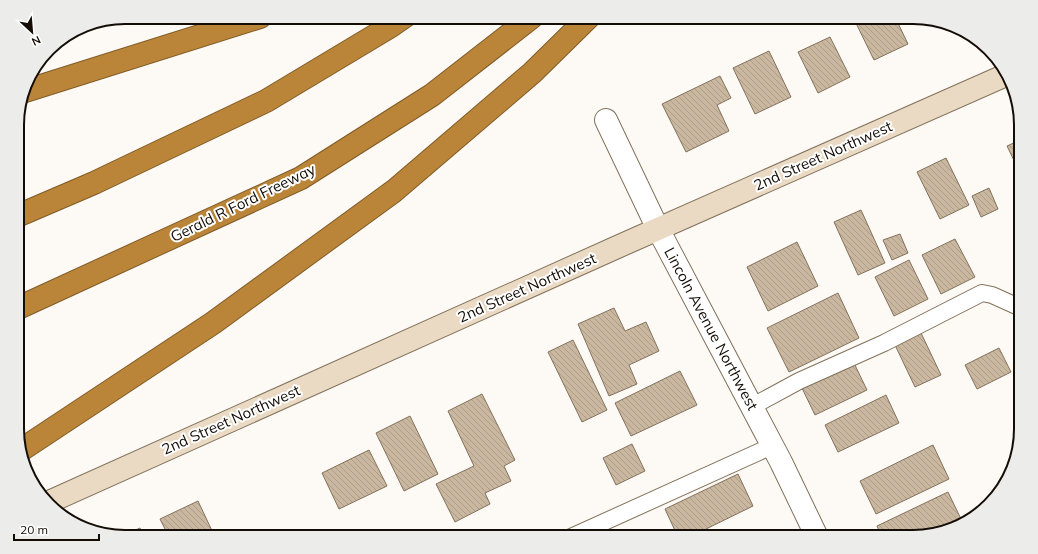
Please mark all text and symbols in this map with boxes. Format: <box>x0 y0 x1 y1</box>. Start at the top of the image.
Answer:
north arrow <box>12 12 52 52</box>
text: N <box>30 33 43 49</box>
street label: 2nd Street Northwest <box>751 116 895 195</box>
street label: Gerald R Ford Freeway <box>167 159 318 246</box>
street label: Lincoln Avenue Northwest <box>660 244 763 414</box>
street label: 2nd Street Northwest <box>455 248 599 327</box>
street label: 2nd Street Northwest <box>159 380 303 459</box>
scale bar <box>14 516 99 542</box>
text: 20 m <box>20 522 48 537</box>

